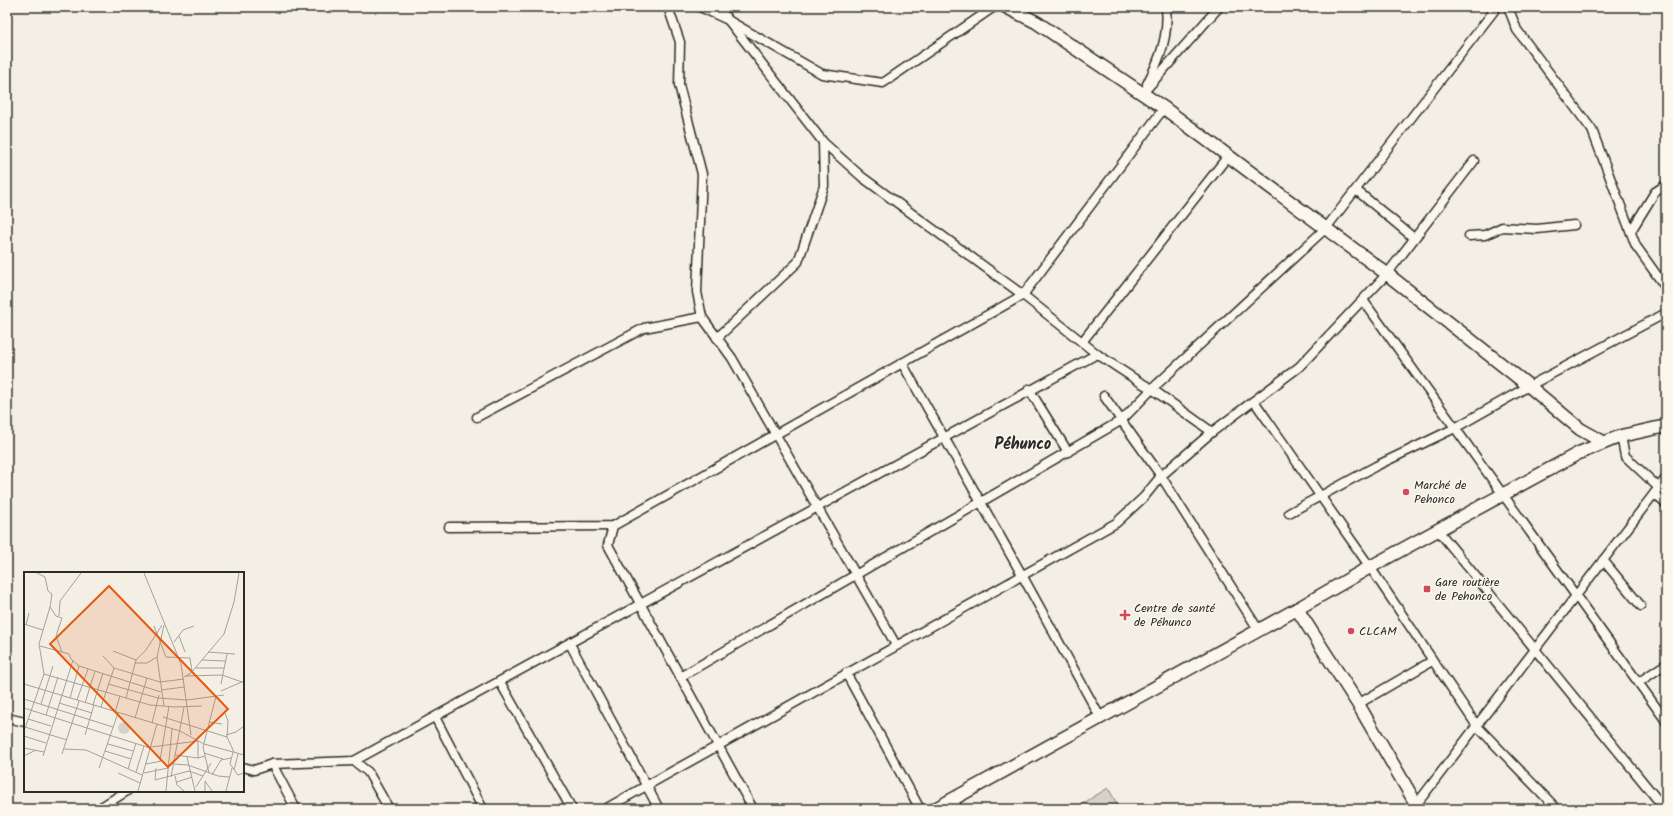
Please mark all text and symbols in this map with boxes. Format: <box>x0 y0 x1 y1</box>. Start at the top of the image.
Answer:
district label: Péhunco <box>995 432 1051 457</box>
place label: Marché de Pehonco <box>1414 476 1467 509</box>
marker: Marché de Pehonco <box>1401 487 1411 497</box>
inset map <box>24 572 244 792</box>
place label: Gare routière de Pehonco <box>1435 573 1500 606</box>
marker: Gare routière de Pehonco <box>1422 584 1432 594</box>
place label: Centre de santé de Péhunco <box>1134 599 1216 632</box>
marker: Centre de santé de Péhunco <box>1119 609 1131 621</box>
place label: CLCAM <box>1359 622 1397 641</box>
marker: CLCAM <box>1346 626 1356 636</box>

